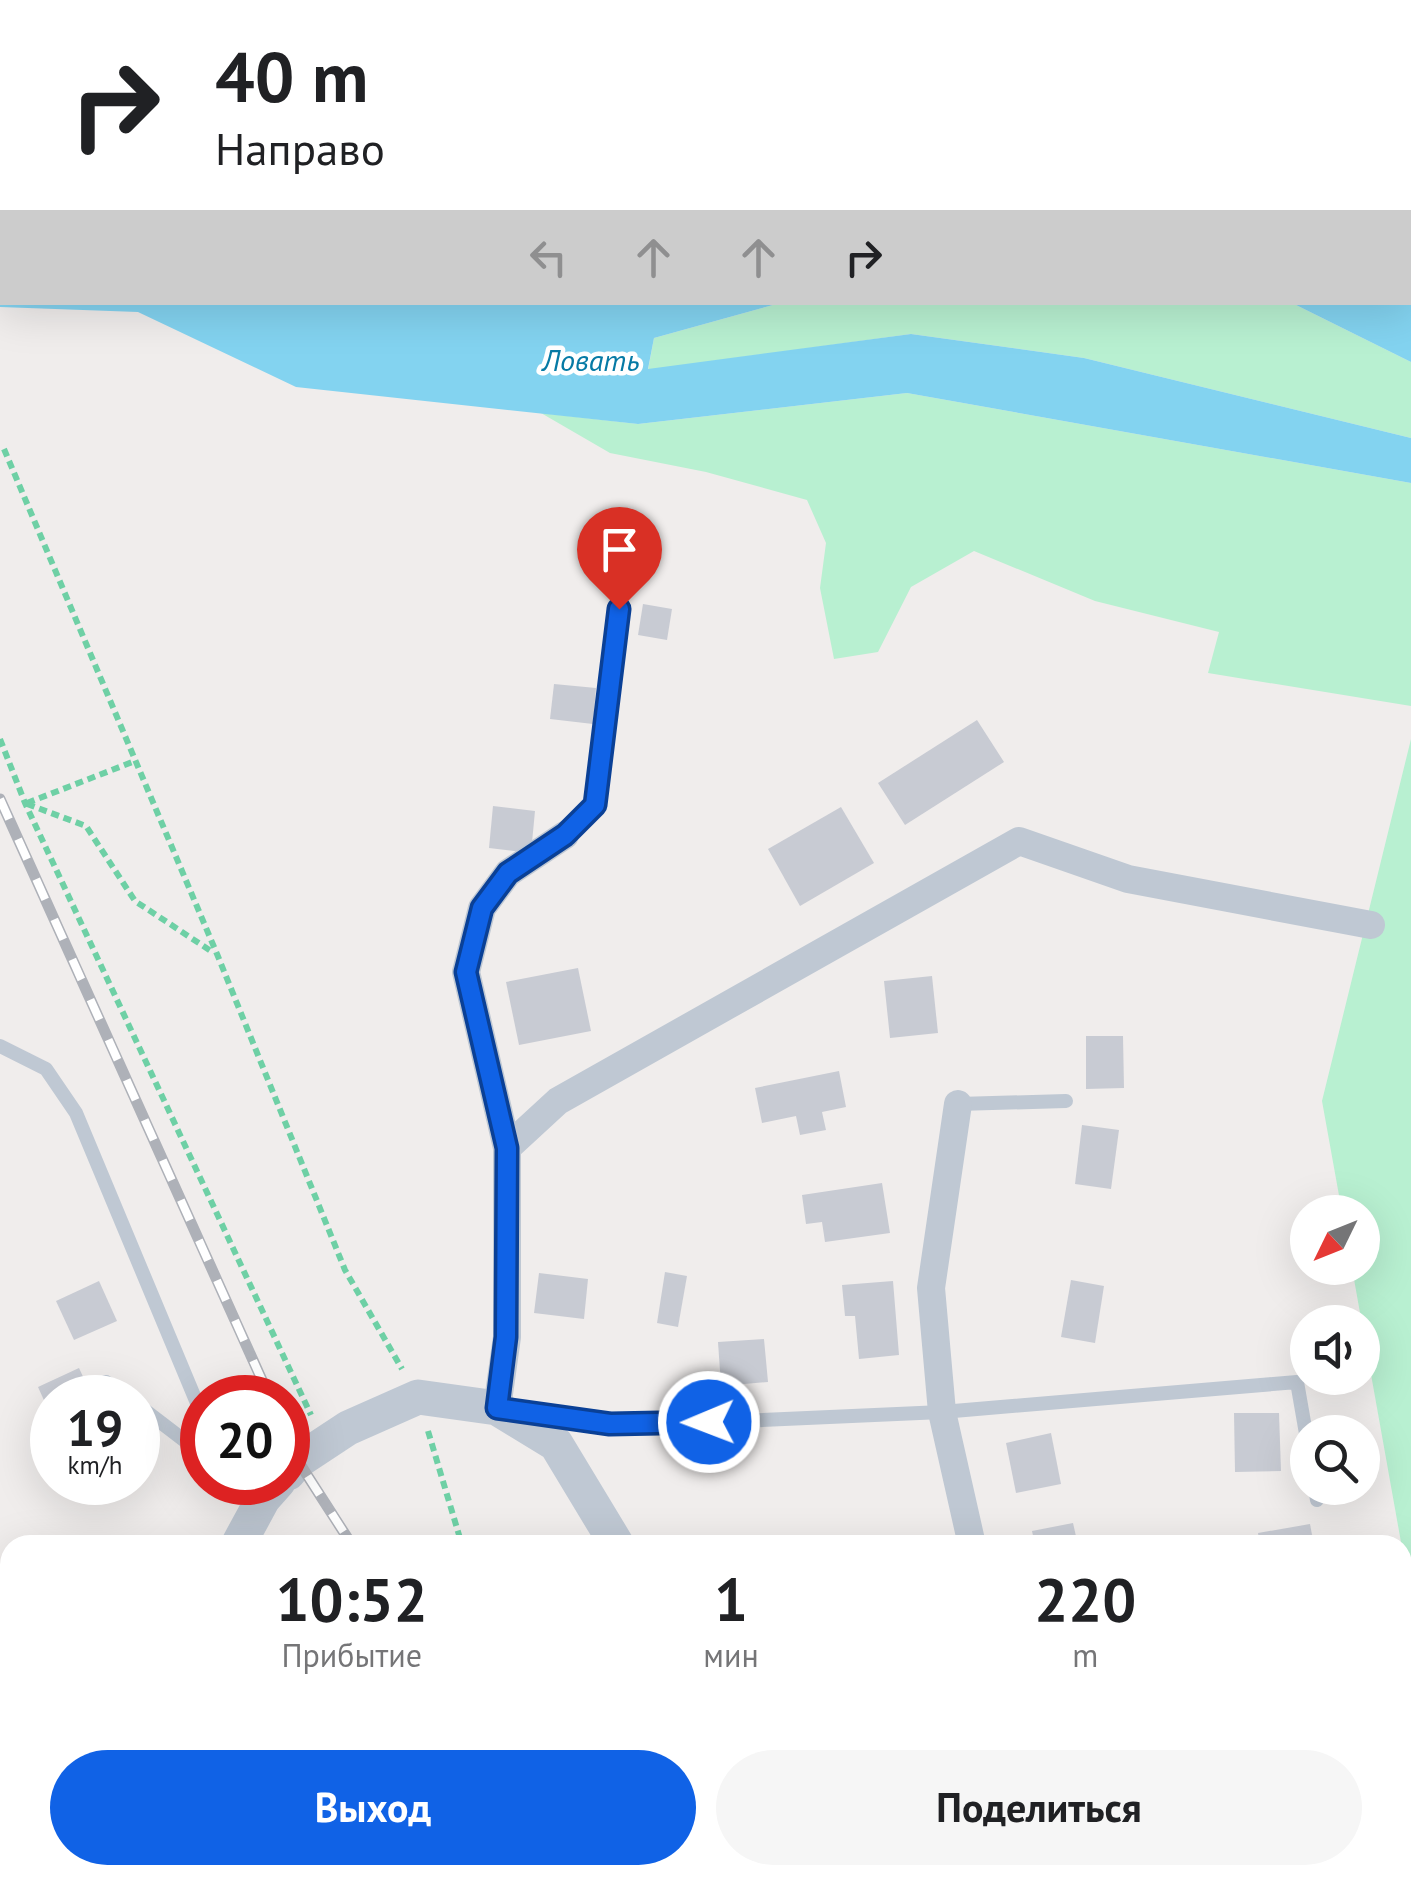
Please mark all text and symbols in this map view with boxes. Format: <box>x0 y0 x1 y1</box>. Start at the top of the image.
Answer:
text: 40 m <box>215 31 368 121</box>
icon: right <box>50 40 180 170</box>
text: Направо <box>215 119 385 177</box>
icon: left <box>521 230 576 285</box>
icon: ahead <box>626 230 681 285</box>
icon: ahead <box>731 230 786 285</box>
icon: right <box>836 230 891 285</box>
water label: Ловать <box>540 340 640 379</box>
pin <box>577 507 662 610</box>
icon: arrive <box>592 522 647 577</box>
north arrow <box>1290 1195 1380 1285</box>
map controls <box>1290 1195 1380 1505</box>
button: sound <box>1290 1305 1380 1395</box>
position arrow <box>657 1370 761 1474</box>
speed limit sign: 20 <box>180 1375 310 1505</box>
text: 19 <box>67 1395 123 1460</box>
button: search <box>1290 1415 1380 1505</box>
text: km/h <box>68 1449 122 1481</box>
text: 10:52 <box>276 1560 428 1638</box>
text: 1 <box>714 1560 748 1638</box>
text: 220 <box>1034 1560 1136 1638</box>
text: Прибытие <box>281 1634 422 1676</box>
text: мин <box>703 1634 759 1676</box>
text: m <box>1072 1634 1098 1676</box>
button: Выход <box>50 1750 696 1865</box>
button: Поделиться <box>716 1750 1362 1865</box>

